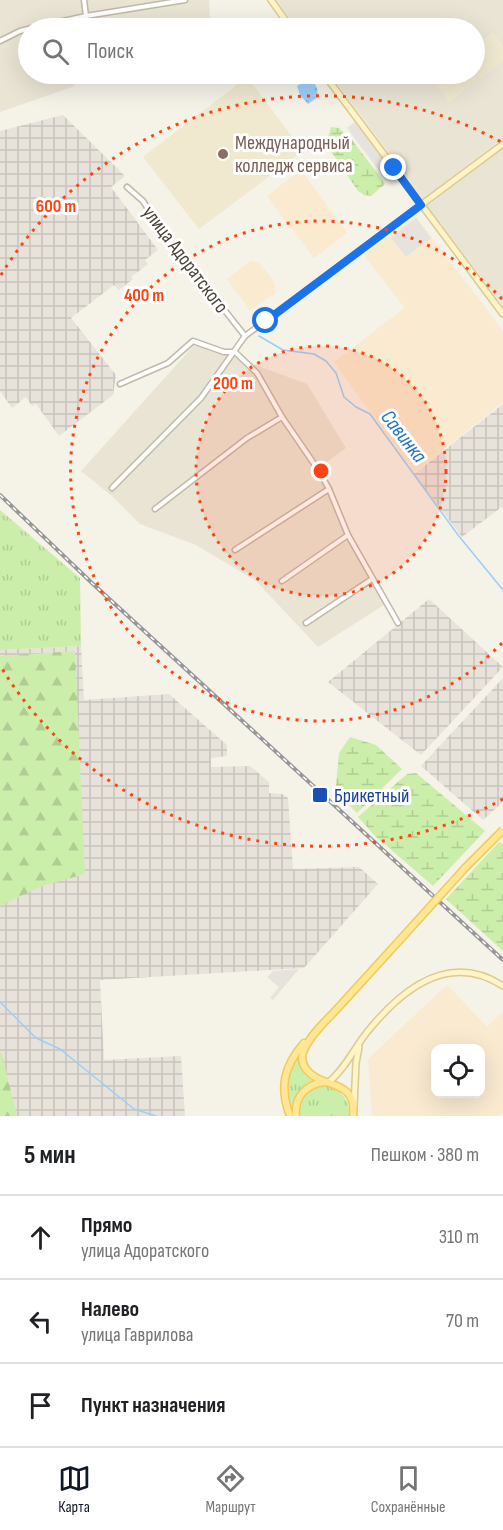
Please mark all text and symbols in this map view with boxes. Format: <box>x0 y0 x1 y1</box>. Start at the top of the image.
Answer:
search box <box>18 18 485 84</box>
icon: search <box>39 35 72 68</box>
text: Поиск <box>87 38 133 65</box>
place label: Международный колледж сервиса <box>235 131 353 178</box>
marker: Международный колледж сервиса <box>216 147 230 161</box>
route end <box>380 154 406 180</box>
text: 600 m <box>36 196 76 217</box>
street label: улица Адоратского <box>137 201 233 318</box>
text: 400 m <box>124 285 164 306</box>
route start <box>252 307 278 333</box>
text: 200 m <box>213 373 253 394</box>
water label: Савинка <box>375 405 432 468</box>
centre of rings <box>311 461 331 481</box>
place label: Брикетный <box>334 784 409 808</box>
marker: Брикетный <box>311 786 329 804</box>
map controls <box>431 1044 485 1098</box>
button: locate <box>431 1044 485 1098</box>
text: 5 мин <box>24 1140 76 1171</box>
text: Пешком · 380 m <box>371 1143 479 1167</box>
text: Прямо <box>81 1212 132 1239</box>
icon: ahead <box>24 1221 57 1254</box>
text: 310 m <box>439 1225 479 1249</box>
text: улица Адоратского <box>81 1239 209 1263</box>
text: Налево <box>81 1296 139 1323</box>
icon: left <box>24 1305 57 1338</box>
text: 70 m <box>446 1309 479 1333</box>
text: улица Гаврилова <box>81 1323 193 1347</box>
icon: arrive <box>24 1389 57 1422</box>
text: Пункт назначения <box>81 1392 225 1419</box>
tab: Карта <box>58 1462 91 1517</box>
tab: Маршрут <box>206 1462 256 1517</box>
tab: Сохранённые <box>371 1462 445 1517</box>

